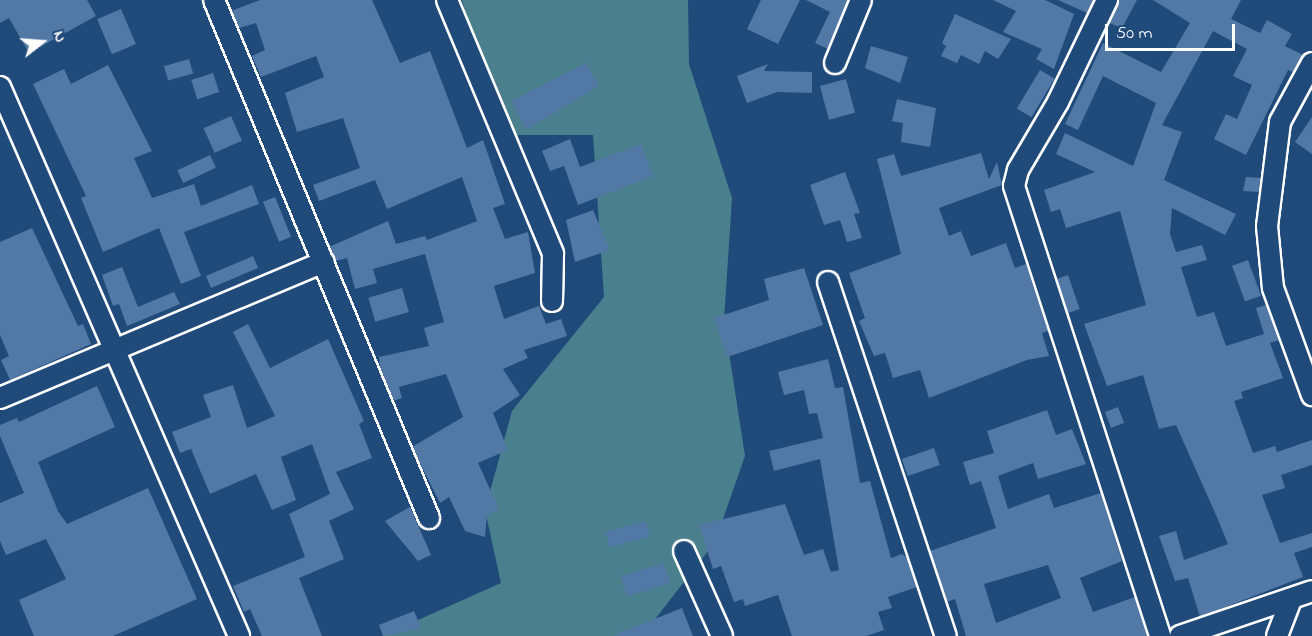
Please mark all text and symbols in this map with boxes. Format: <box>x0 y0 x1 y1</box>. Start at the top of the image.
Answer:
north arrow <box>12 12 72 72</box>
scale bar <box>1108 12 1238 50</box>
text: 50 m <box>1116 21 1153 47</box>
text: N <box>46 28 72 45</box>

